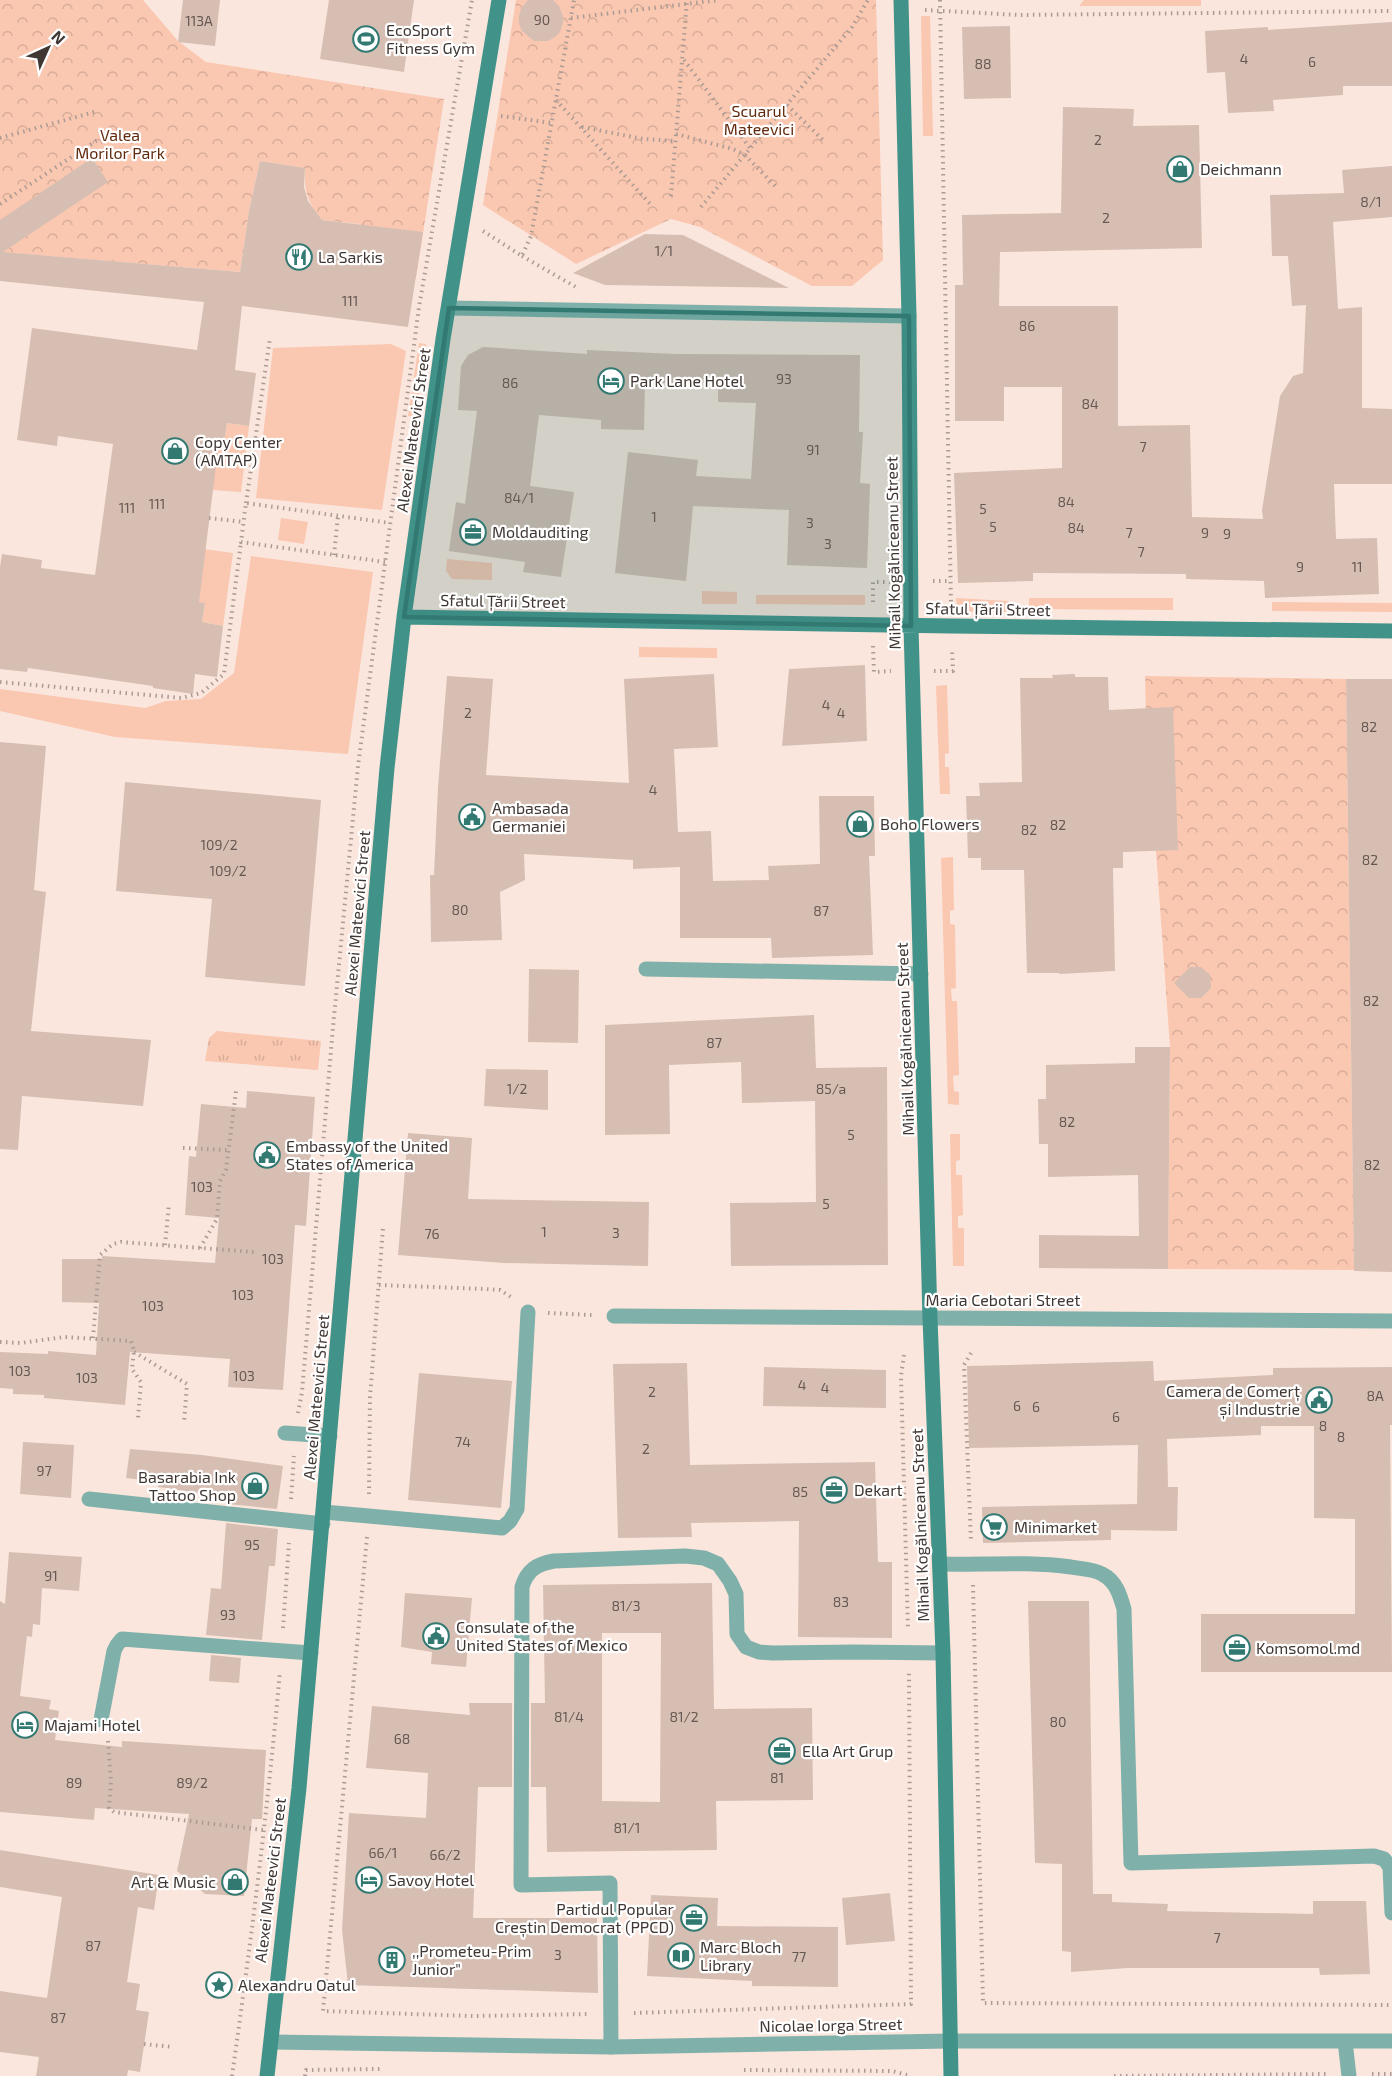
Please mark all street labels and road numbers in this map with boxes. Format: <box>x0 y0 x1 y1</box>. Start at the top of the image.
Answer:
street label: Alexei Mateevici Street <box>392 346 433 513</box>
street label: Mihail Kogălniceanu Street <box>881 456 904 650</box>
street label: Sfatul Țării Street <box>440 590 566 613</box>
street label: Sfatul Țării Street <box>925 598 1051 621</box>
street label: Alexei Mateevici Street <box>340 829 373 996</box>
street label: Mihail Kogălniceanu Street <box>892 942 917 1136</box>
street label: Maria Cebotari Street <box>926 1290 1080 1309</box>
street label: Alexei Mateevici Street <box>299 1313 332 1480</box>
street label: Mihail Kogălniceanu Street <box>907 1428 932 1622</box>
street label: Alexei Mateevici Street <box>250 1796 289 1963</box>
street label: Nicolae Iorga Street <box>759 2014 903 2035</box>

